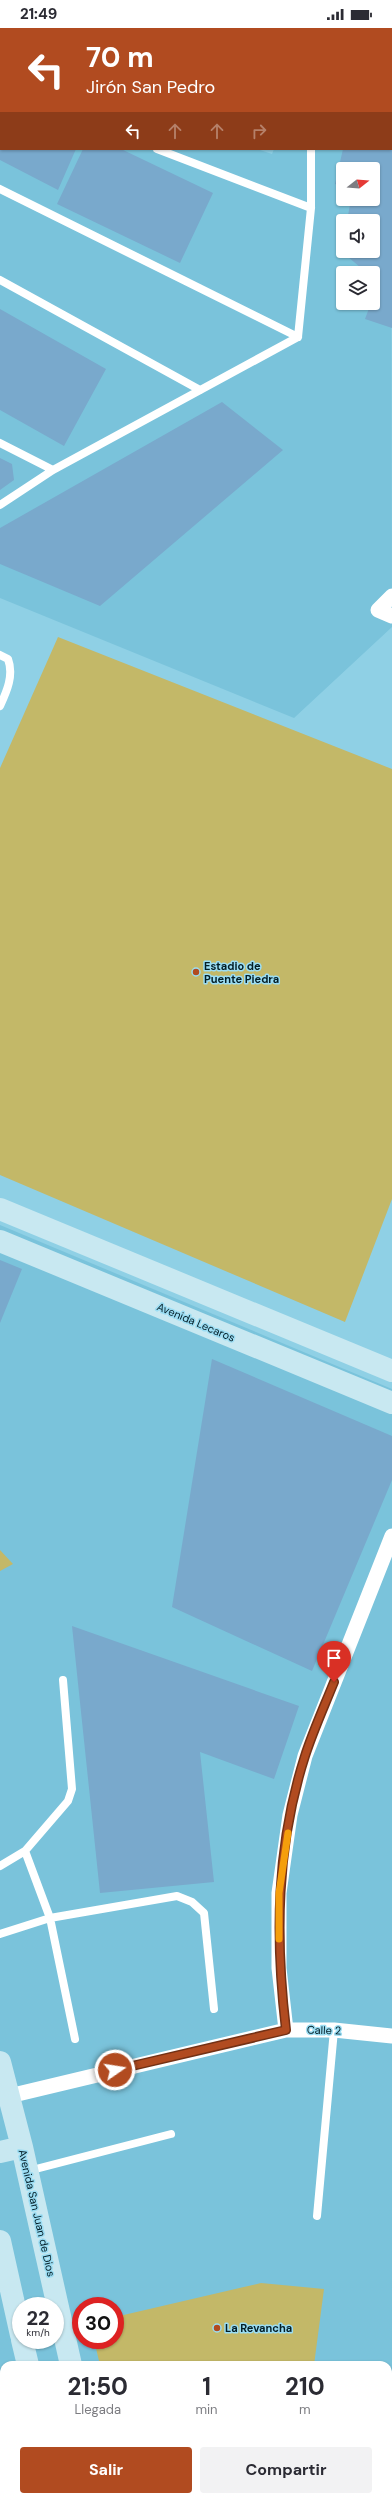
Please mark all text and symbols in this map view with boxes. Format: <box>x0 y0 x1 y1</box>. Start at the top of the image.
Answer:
text: 21:49 <box>20 4 57 24</box>
text: 70 m <box>86 39 154 76</box>
icon: left <box>20 44 72 96</box>
text: Jirón San Pedro <box>86 75 215 99</box>
icon: left <box>122 120 144 142</box>
icon: ahead <box>164 120 186 142</box>
icon: ahead <box>206 120 228 142</box>
icon: right <box>248 120 270 142</box>
north arrow <box>336 162 380 206</box>
map controls <box>336 162 380 310</box>
button: sound <box>336 214 380 258</box>
button: layers <box>336 266 380 310</box>
place label: Estadio de Puente Piedra <box>204 959 279 986</box>
marker: Estadio de Puente Piedra <box>191 967 201 977</box>
street label: Avenida Lecaros <box>155 1299 237 1345</box>
pin <box>317 1641 351 1682</box>
icon: arrive <box>323 1647 345 1669</box>
street label: Calle 2 <box>307 2022 341 2038</box>
position arrow <box>94 2049 136 2091</box>
street label: Avenida San Juan de Dios <box>16 2148 58 2278</box>
speed limit sign: 30 <box>72 2297 124 2349</box>
text: 22 <box>26 2305 50 2331</box>
place label: La Revancha <box>225 2321 292 2335</box>
marker: La Revancha <box>212 2323 222 2333</box>
text: km/h <box>26 2326 50 2339</box>
text: 21:50 <box>67 2371 128 2402</box>
text: 1 <box>202 2371 211 2402</box>
text: 210 <box>285 2371 325 2402</box>
text: Llegada <box>74 2401 121 2418</box>
text: min <box>195 2401 218 2418</box>
text: m <box>299 2401 311 2418</box>
button: Salir <box>20 2447 192 2493</box>
button: Compartir <box>200 2447 372 2493</box>

